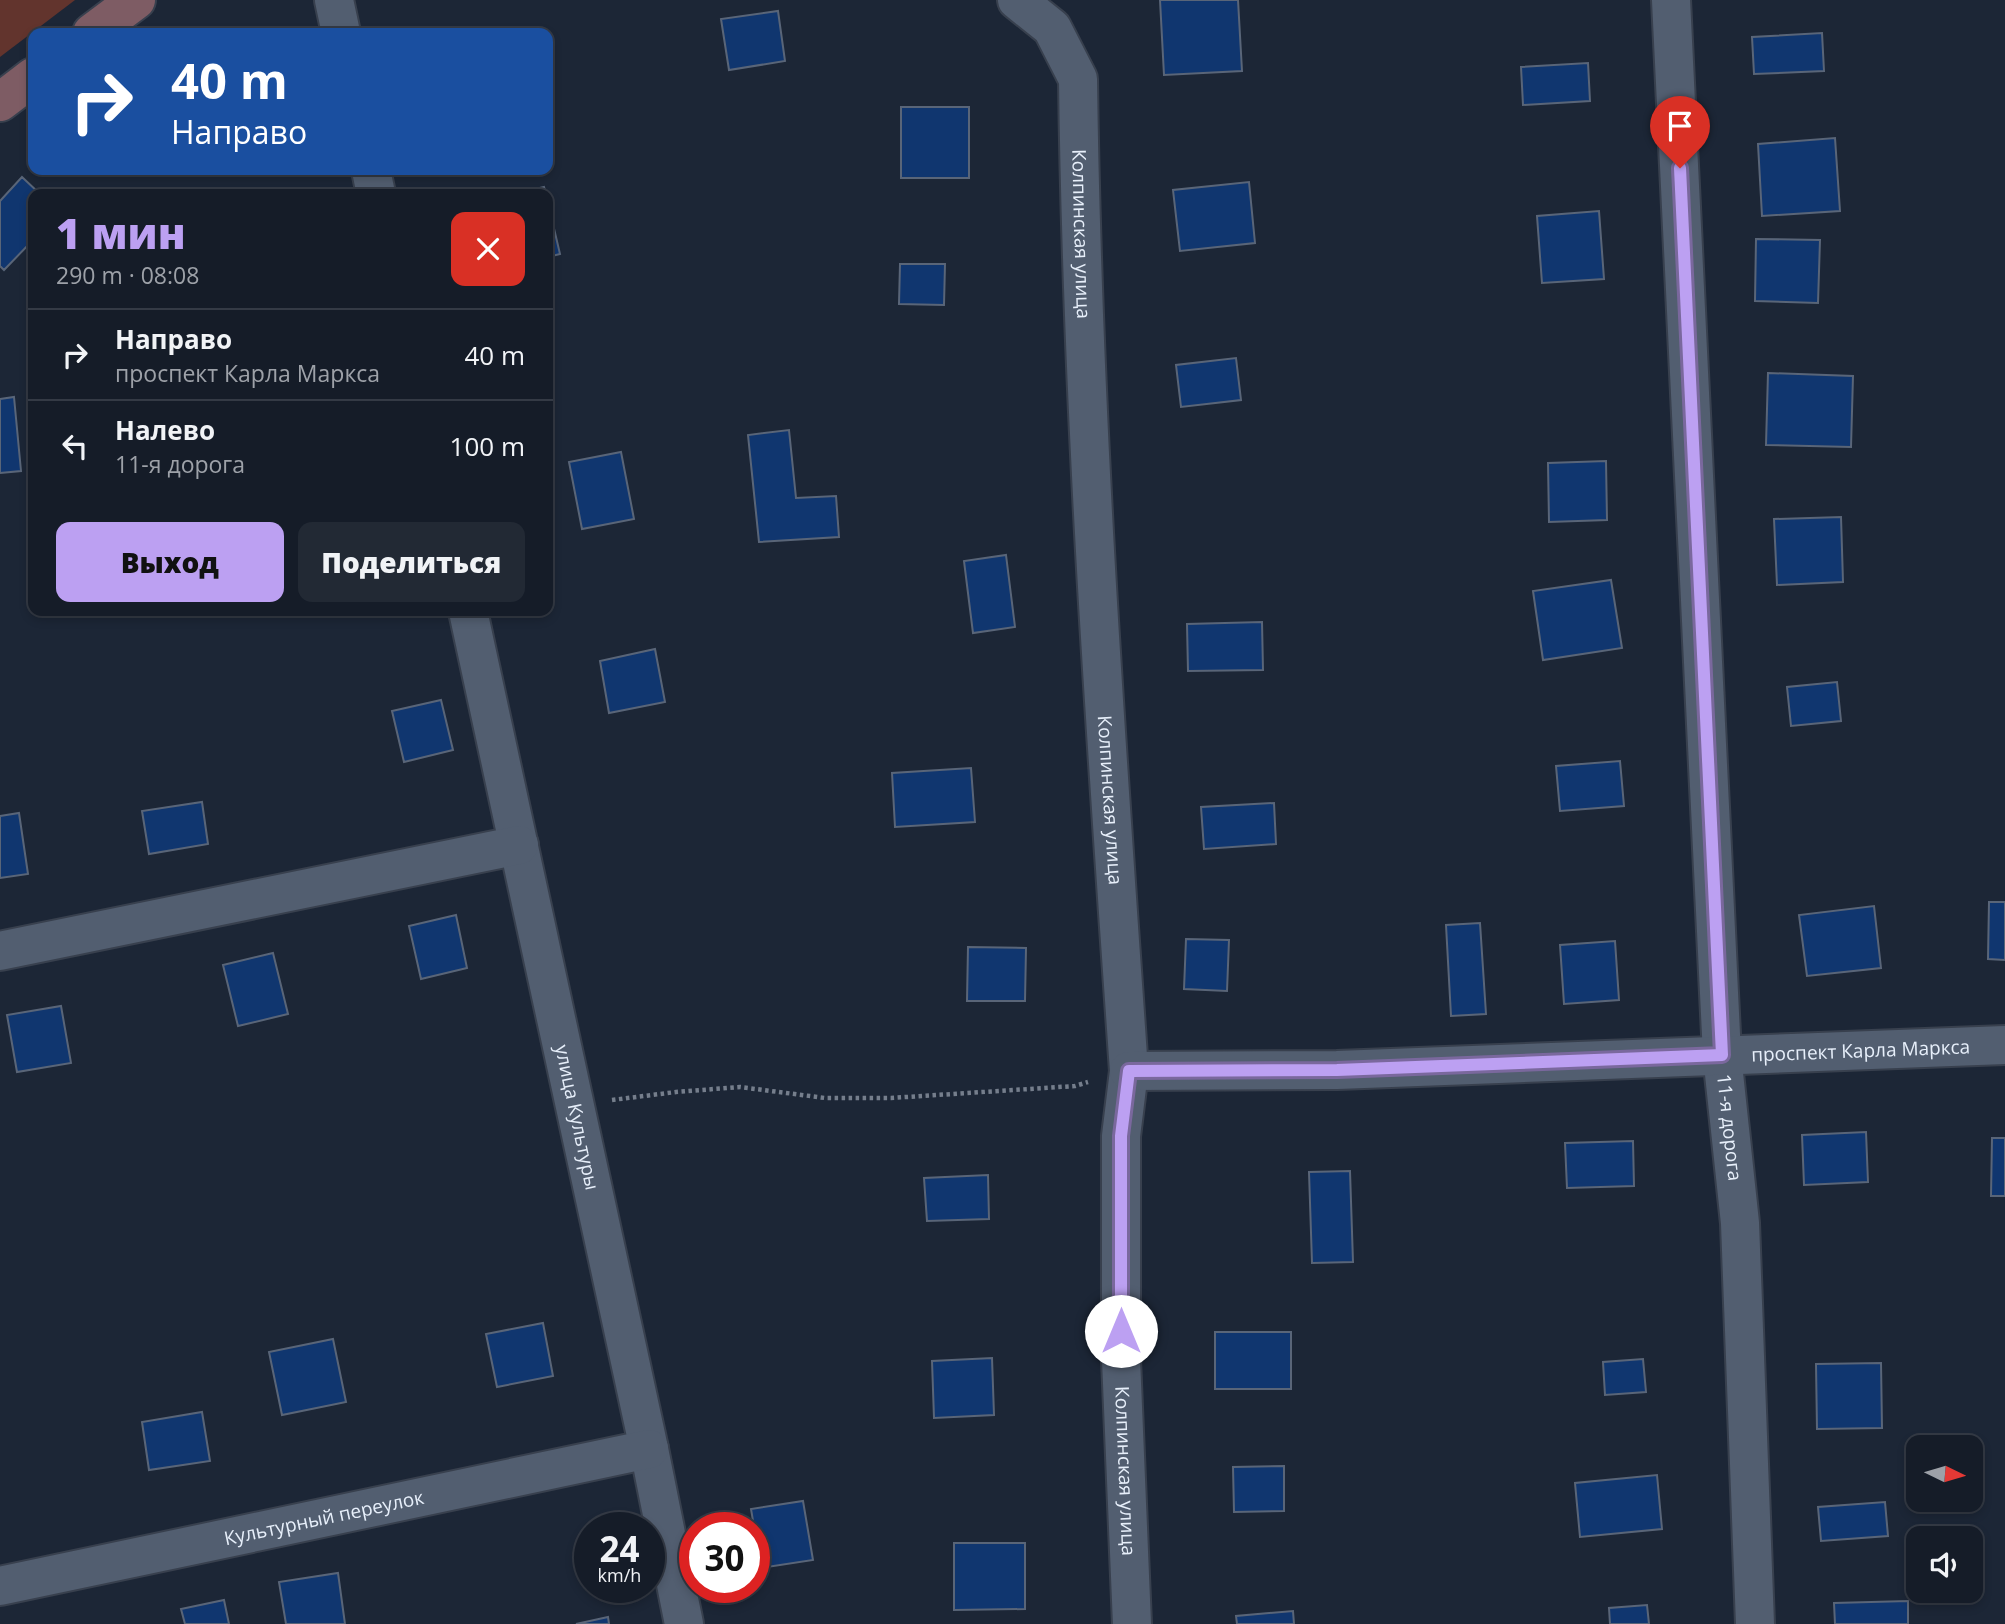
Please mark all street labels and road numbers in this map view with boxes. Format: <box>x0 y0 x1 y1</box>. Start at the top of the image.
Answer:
street label: Колпинская улица <box>1066 149 1097 319</box>
street label: Колпинская улица <box>1092 715 1129 886</box>
street label: проспект Карла Маркса <box>1751 1033 1971 1067</box>
street label: улица Культуры <box>549 1042 606 1192</box>
street label: 11-я дорога <box>1711 1073 1748 1182</box>
street label: Колпинская улица <box>1109 1386 1142 1556</box>
street label: Культурный переулок <box>222 1484 426 1551</box>

